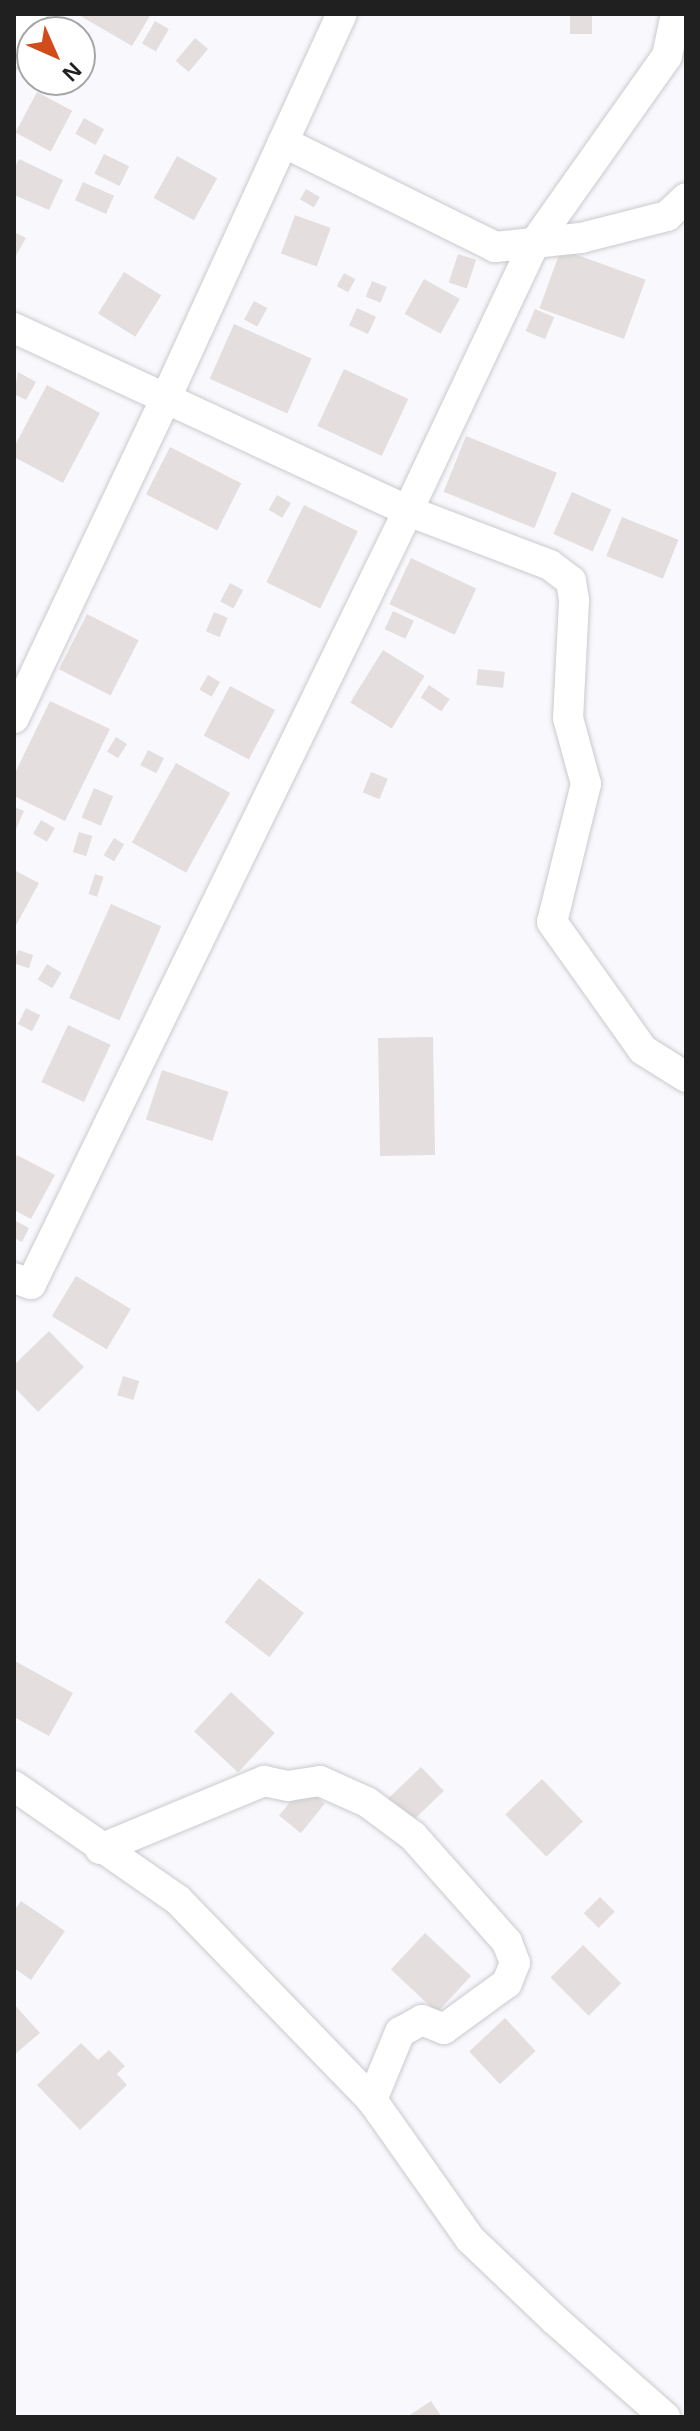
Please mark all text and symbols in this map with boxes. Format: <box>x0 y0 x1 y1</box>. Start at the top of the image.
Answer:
north arrow <box>16 16 96 96</box>
text: N <box>57 57 86 86</box>

